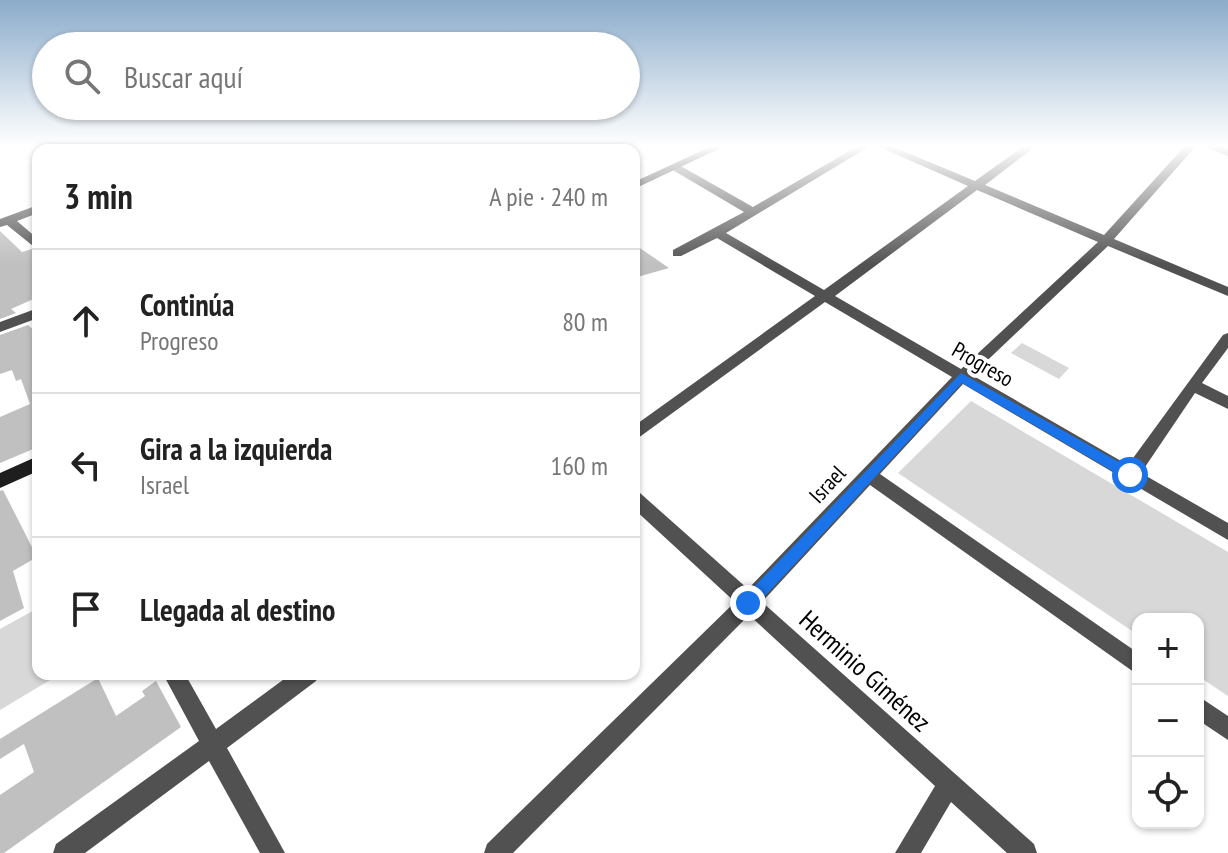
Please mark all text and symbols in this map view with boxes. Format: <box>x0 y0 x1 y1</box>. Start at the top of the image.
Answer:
search box <box>32 32 640 120</box>
icon: search <box>60 54 104 98</box>
text: Buscar aquí <box>124 57 243 96</box>
text: 3 min <box>64 174 133 218</box>
text: A pie · 240 m <box>489 180 608 213</box>
text: Continúa <box>140 285 234 324</box>
icon: ahead <box>64 299 108 343</box>
text: 80 m <box>562 305 608 338</box>
text: Progreso <box>140 324 219 357</box>
street label: Progreso <box>947 335 1019 393</box>
text: Gira a la izquierda <box>140 429 332 468</box>
icon: left <box>64 443 108 487</box>
text: 160 m <box>550 449 608 482</box>
route start <box>1112 457 1148 493</box>
street label: Israel <box>803 459 852 509</box>
text: Israel <box>140 468 189 501</box>
route end <box>730 585 766 621</box>
icon: arrive <box>64 587 108 631</box>
text: Llegada al destino <box>140 590 335 629</box>
street label: Herminio Giménez <box>793 603 938 738</box>
map controls <box>1132 613 1204 829</box>
button: + <box>1132 613 1204 685</box>
button: − <box>1132 685 1204 757</box>
button: locate <box>1132 757 1204 829</box>

